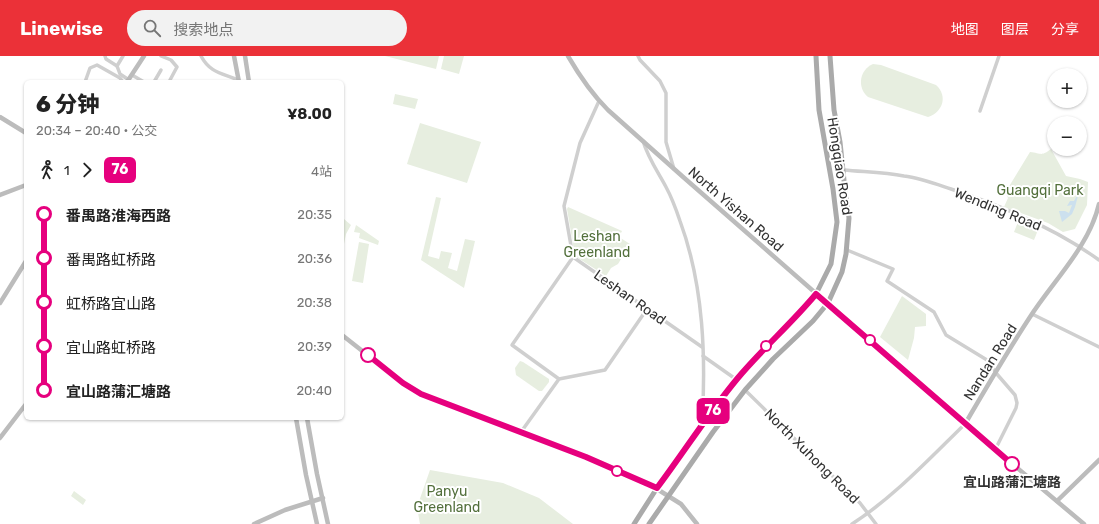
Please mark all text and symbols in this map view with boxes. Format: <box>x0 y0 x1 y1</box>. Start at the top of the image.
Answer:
search box <box>127 10 407 46</box>
text: Linewise <box>20 17 103 40</box>
icon: search <box>141 17 163 39</box>
text: 搜索地点 <box>173 21 233 39</box>
text: 地图 <box>951 21 979 38</box>
text: 图层 <box>1001 21 1029 38</box>
text: 分享 <box>1051 21 1079 38</box>
map controls <box>1047 68 1087 156</box>
button: + <box>1047 68 1087 108</box>
text: 6 分钟 <box>36 91 99 118</box>
text: ¥8.00 <box>287 105 332 123</box>
street label: Hongqiao Road <box>823 116 856 216</box>
button: − <box>1047 116 1087 156</box>
text: 20:34 – 20:40 · 公交 <box>36 123 157 138</box>
icon: walk <box>36 159 58 181</box>
icon: forward <box>76 159 98 181</box>
text: 76 <box>112 161 128 178</box>
text: 1 <box>64 163 70 178</box>
street label: North Yishan Road <box>685 163 787 255</box>
text: 4站 <box>311 164 332 179</box>
park label: Guangqi Park <box>997 182 1084 199</box>
street label: Wending Road <box>952 184 1044 235</box>
text: 番禺路淮海西路 <box>66 207 171 225</box>
text: 20:35 <box>297 207 332 222</box>
park label: Leshan Greenland <box>564 228 630 261</box>
text: 番禺路虹桥路 <box>66 251 156 269</box>
text: 20:36 <box>297 251 332 266</box>
street label: Leshan Road <box>590 266 669 328</box>
text: 虹桥路宜山路 <box>66 295 156 313</box>
text: 20:38 <box>297 295 332 310</box>
street label: Nandan Road <box>960 321 1021 404</box>
unlabelled marker <box>864 334 876 346</box>
text: 宜山路虹桥路 <box>66 339 156 357</box>
text: 20:39 <box>297 339 332 354</box>
unlabelled marker <box>760 340 772 352</box>
unlabelled marker <box>360 347 376 363</box>
text: 宜山路蒲汇塘路 <box>66 383 171 401</box>
text: 20:40 <box>296 383 332 398</box>
line badge: 76 <box>695 398 731 424</box>
text: 76 <box>705 402 721 419</box>
street label: North Xuhong Road <box>761 405 863 507</box>
marker: 宜山路蒲汇塘路 <box>1004 456 1020 472</box>
unlabelled marker <box>611 465 623 477</box>
place label: 宜山路蒲汇塘路 <box>963 474 1061 491</box>
park label: Panyu Greenland <box>414 483 480 516</box>

